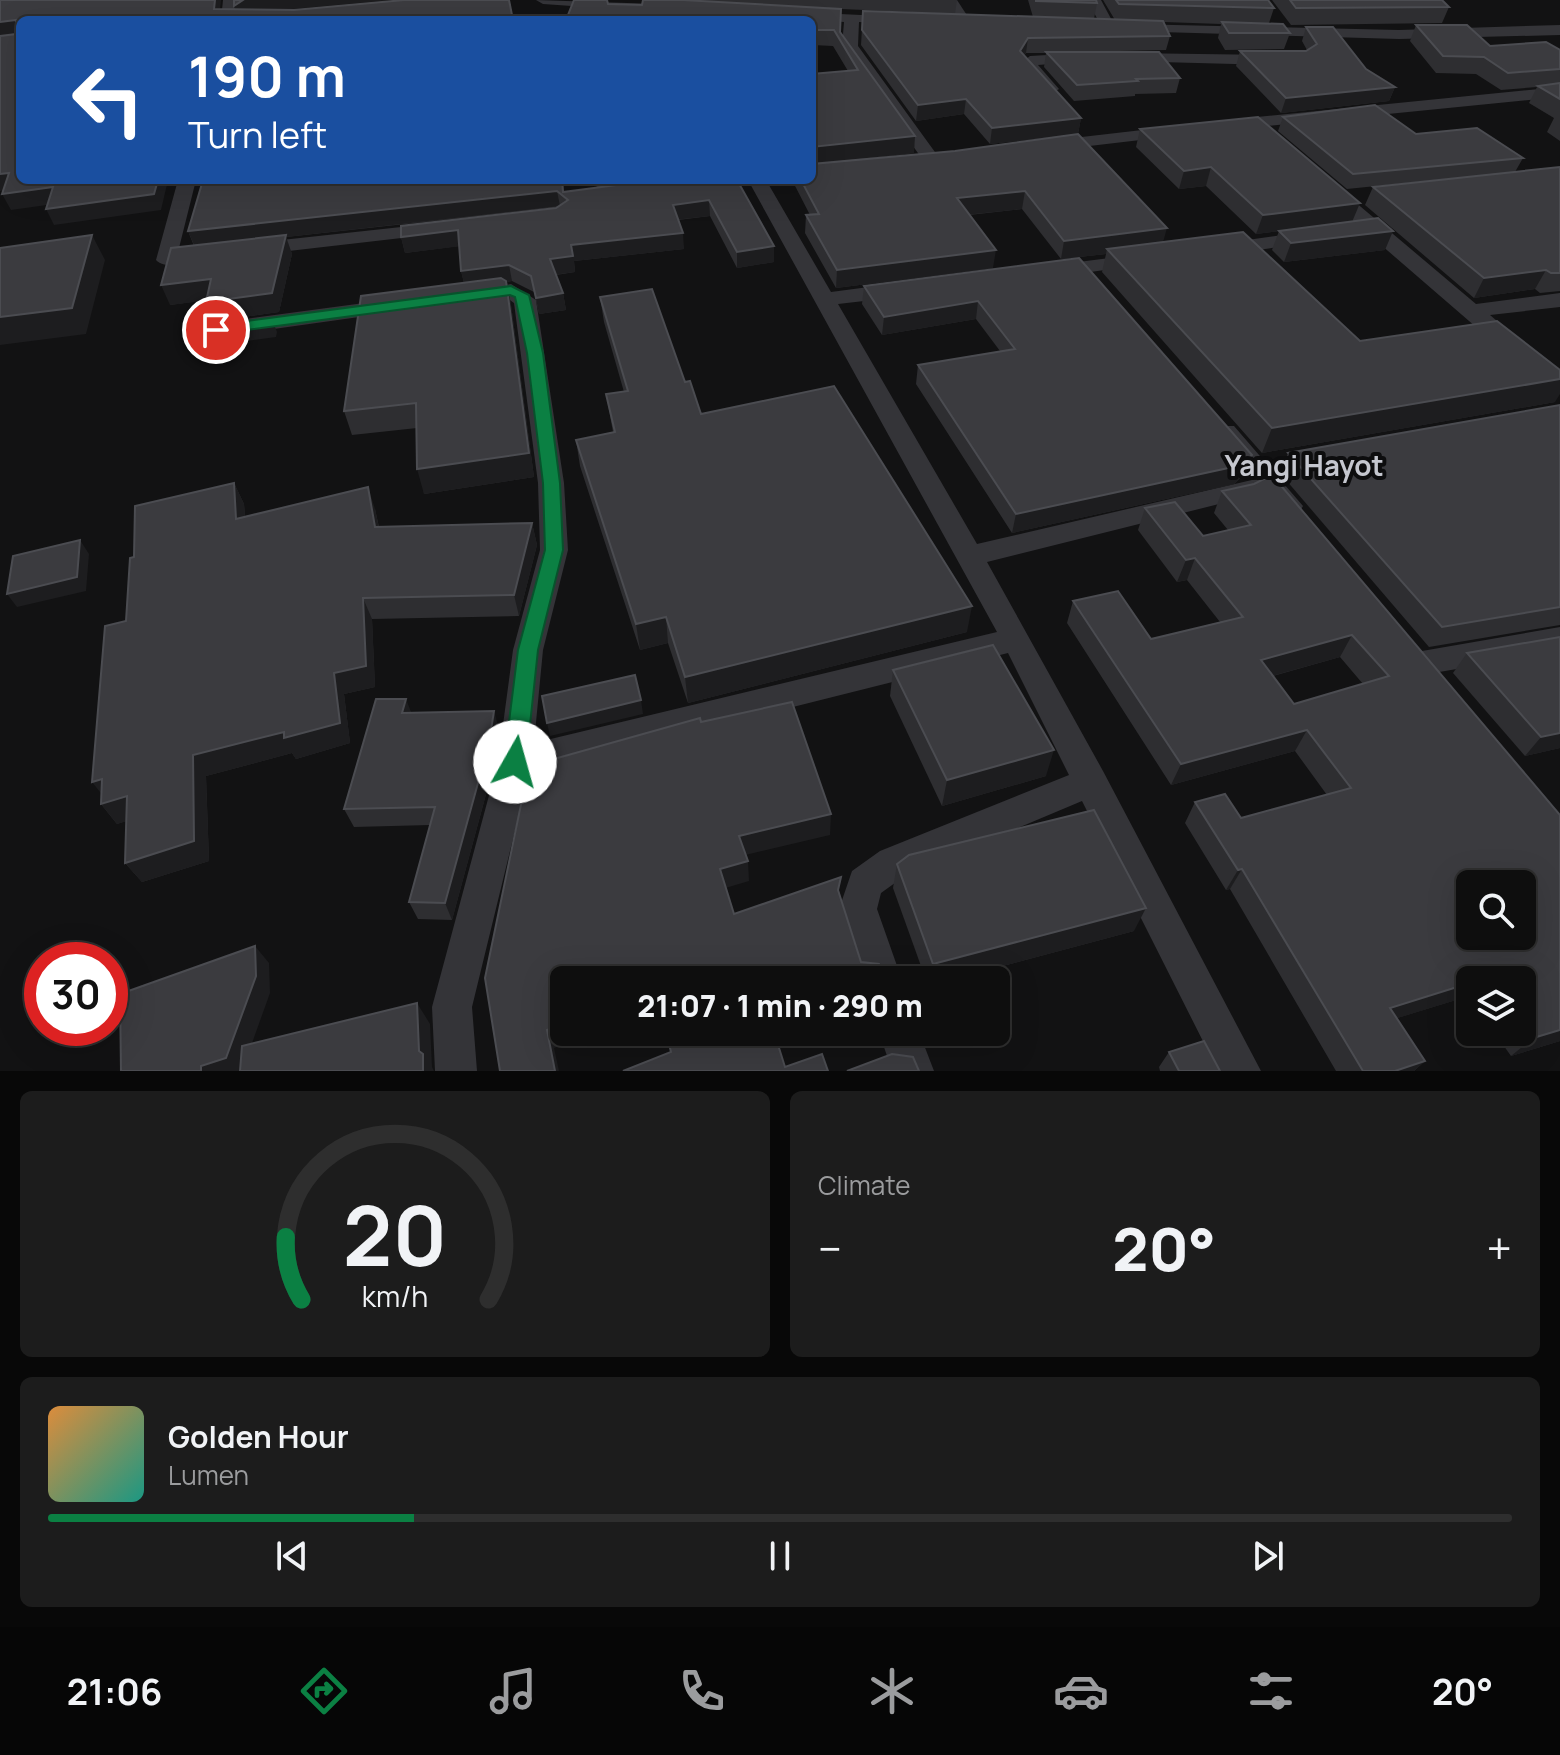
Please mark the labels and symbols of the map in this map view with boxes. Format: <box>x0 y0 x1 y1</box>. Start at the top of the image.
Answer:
pin <box>182 296 250 364</box>
district label: Yangi Hayot <box>1224 446 1384 484</box>
position arrow <box>473 720 557 804</box>
speed limit sign: 30 <box>24 942 128 1046</box>

